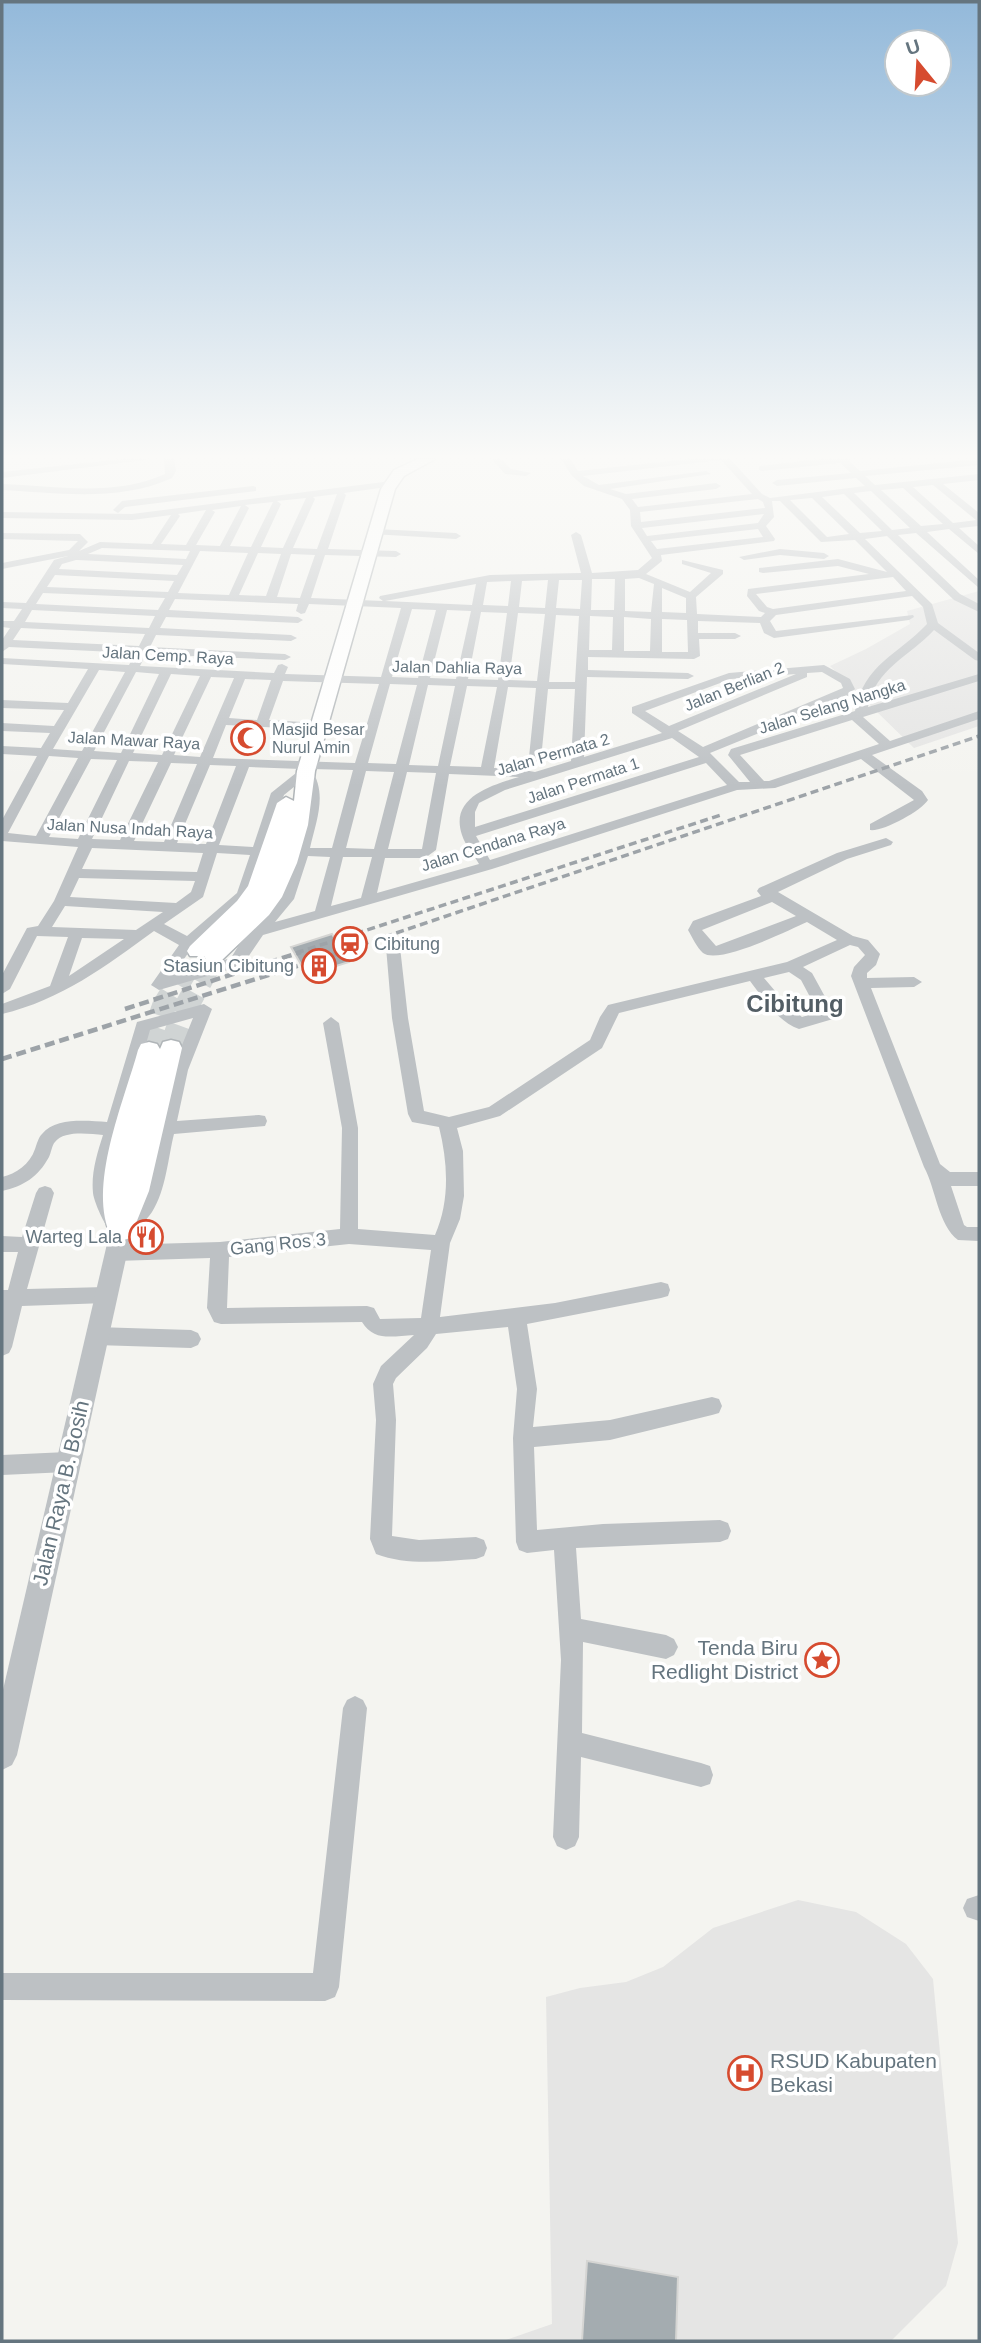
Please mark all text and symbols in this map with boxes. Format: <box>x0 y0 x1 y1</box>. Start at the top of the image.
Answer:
north arrow <box>883 28 953 98</box>
text: U <box>903 35 923 59</box>
street label: Jalan Cemp. Raya <box>102 644 234 667</box>
street label: Jalan Dahlia Raya <box>392 658 522 677</box>
street label: Jalan Berlian 2 <box>682 659 787 714</box>
street label: Jalan Selang Nangka <box>757 676 907 737</box>
mosque icon: Masjid Besar Nurul Amin <box>229 719 267 757</box>
place label: Masjid Besar Nurul Amin <box>272 721 365 756</box>
street label: Jalan Mawar Raya <box>67 729 201 752</box>
street label: Jalan Permata 2 <box>495 730 612 779</box>
street label: Jalan Permata 1 <box>525 754 641 807</box>
street label: Jalan Cendana Raya <box>419 814 567 874</box>
street label: Jalan Nusa Indah Raya <box>46 816 214 841</box>
station icon: Cibitung <box>331 925 369 963</box>
place label: Cibitung <box>374 934 440 954</box>
building icon: Stasiun Cibitung <box>300 947 338 985</box>
place label: Stasiun Cibitung <box>163 956 294 976</box>
district label: Cibitung <box>746 990 844 1017</box>
restaurant icon: Warteg Lala <box>127 1218 165 1256</box>
place label: Warteg Lala <box>26 1227 123 1247</box>
street label: Gang Ros 3 <box>229 1229 327 1259</box>
street label: Jalan Raya B. Bosih <box>28 1398 93 1588</box>
place label: Tenda Biru Redlight District <box>651 1636 798 1683</box>
place icon: Tenda Biru Redlight District <box>803 1641 841 1679</box>
place label: RSUD Kabupaten Bekasi <box>770 2049 937 2096</box>
hospital icon: RSUD Kabupaten Bekasi <box>726 2054 764 2092</box>

